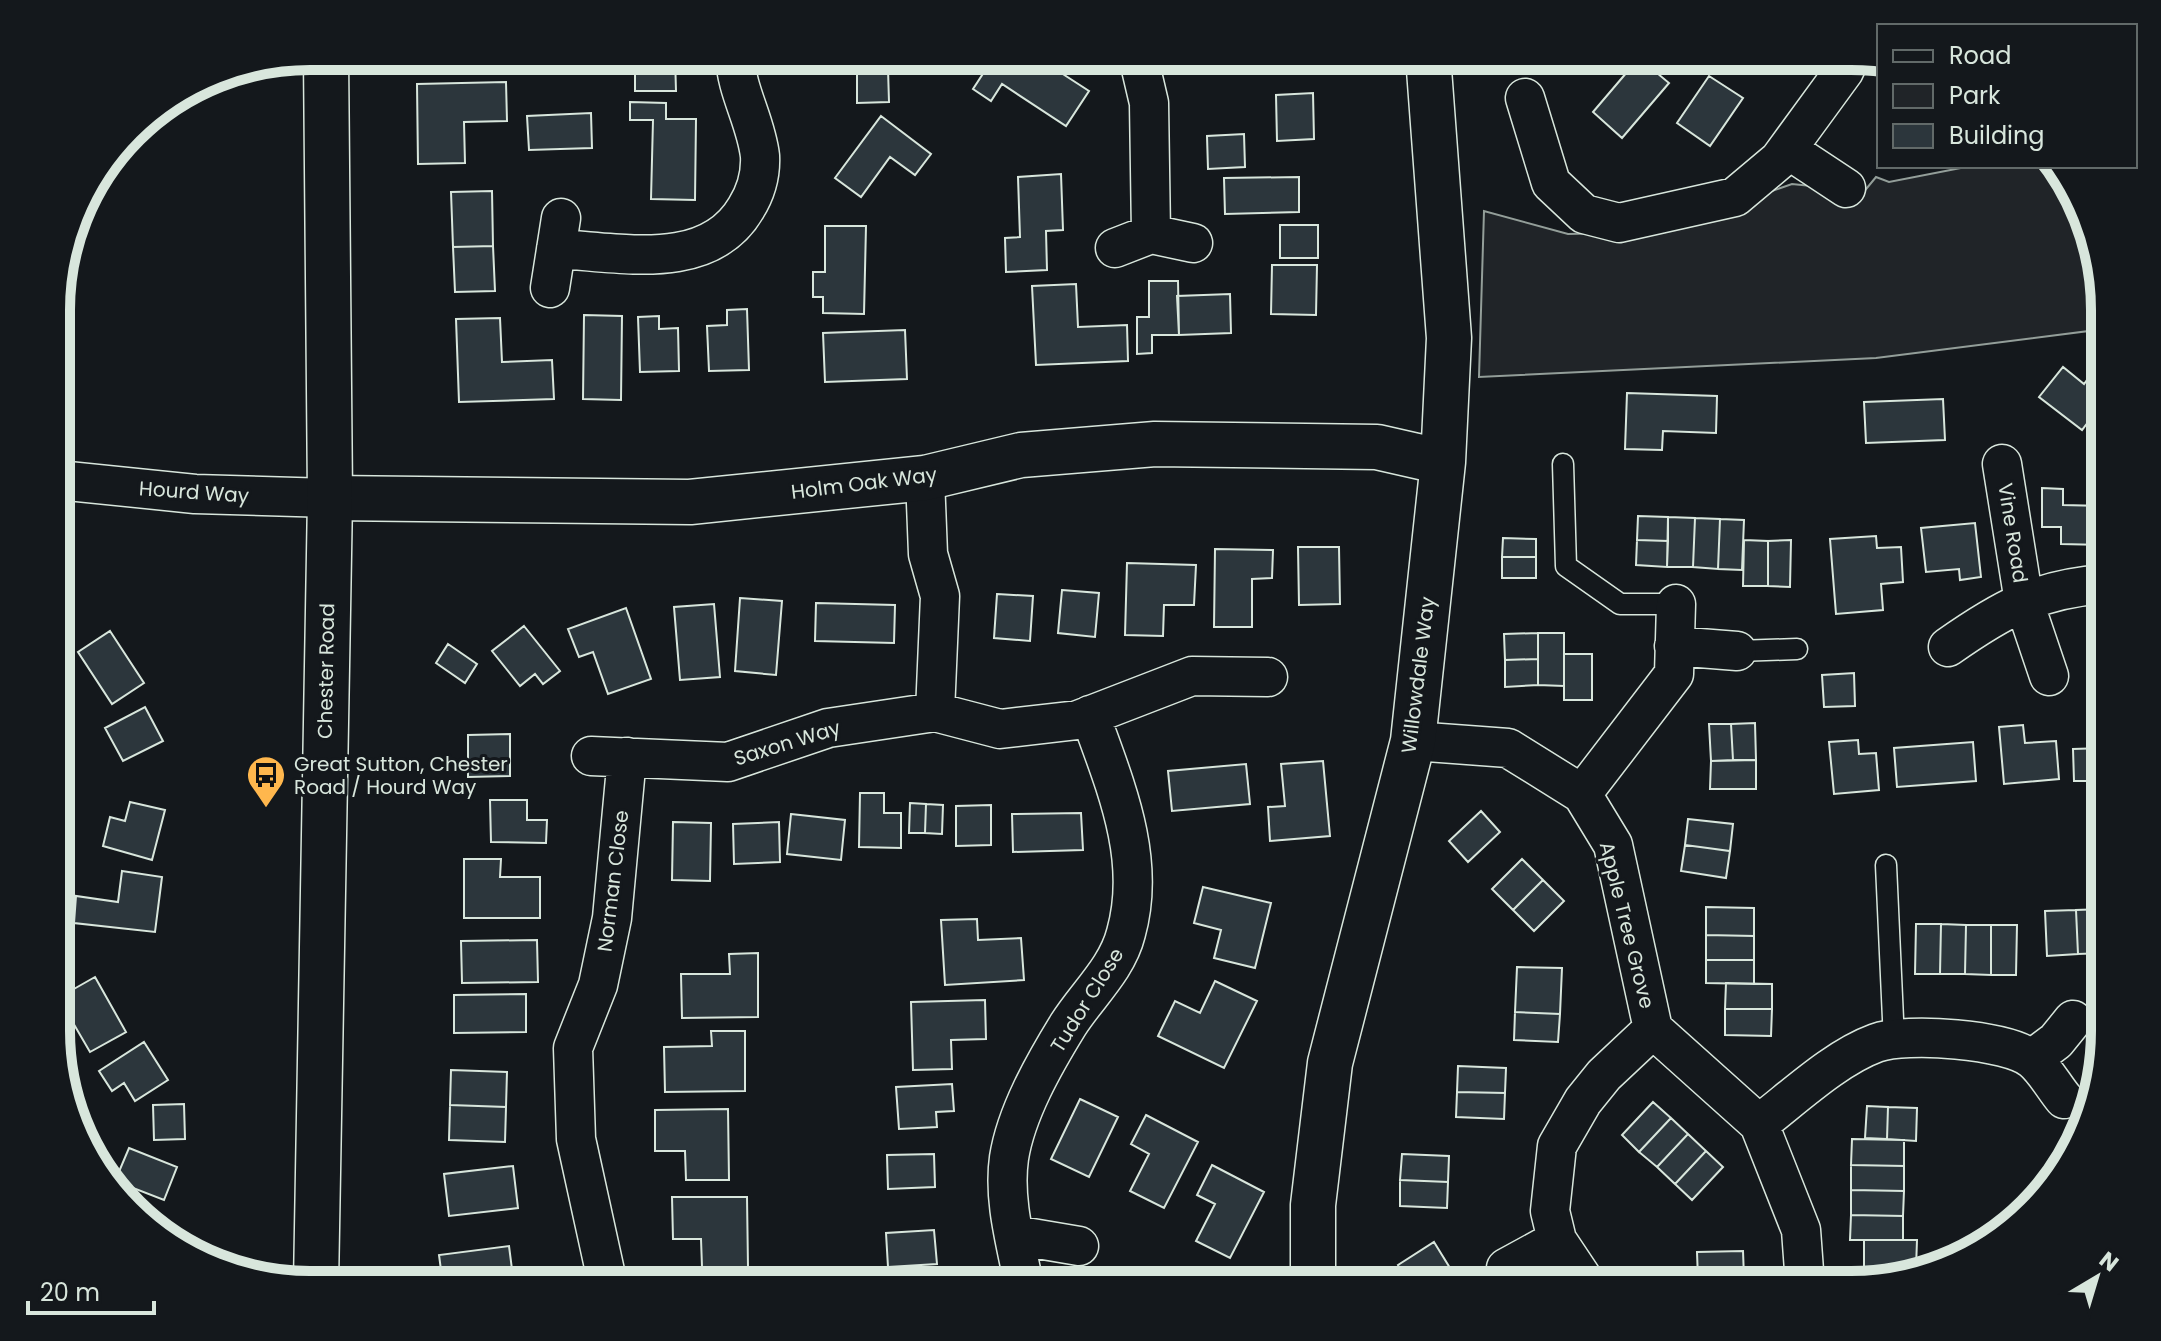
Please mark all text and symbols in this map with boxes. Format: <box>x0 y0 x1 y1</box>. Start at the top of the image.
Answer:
legend <box>1877 24 2137 168</box>
text: Road <box>1949 39 2011 72</box>
text: Park <box>1949 79 2001 112</box>
text: Building <box>1949 119 2045 152</box>
street label: Holm Oak Way <box>789 460 939 506</box>
street label: Hourd Way <box>138 474 250 510</box>
street label: Vine Road <box>1991 481 2035 585</box>
street label: Willowdale Way <box>1395 595 1441 755</box>
street label: Chester Road <box>311 603 341 739</box>
street label: Saxon Way <box>730 714 844 772</box>
place label: Great Sutton, Chester Road / Hourd Way <box>294 750 508 801</box>
bus stop icon: Great Sutton, Chester Road / Hourd Way <box>245 754 287 809</box>
street label: Norman Close <box>590 809 636 953</box>
street label: Apple Tree Grove <box>1593 839 1661 1011</box>
street label: Tudor Close <box>1044 942 1130 1058</box>
north arrow <box>2057 1237 2137 1317</box>
text: N <box>2093 1244 2125 1279</box>
scale bar <box>28 1265 154 1315</box>
text: 20 m <box>40 1276 100 1309</box>

